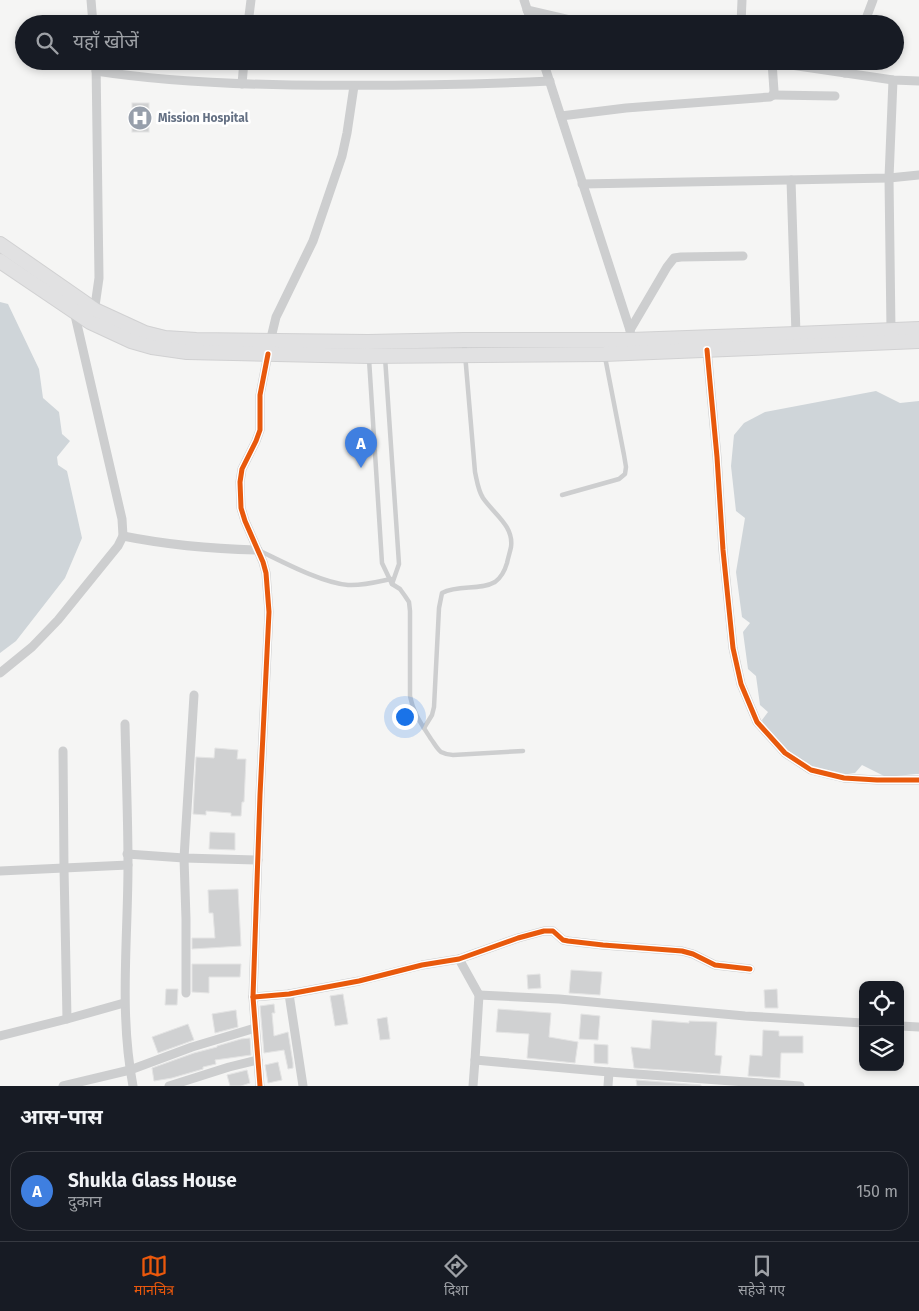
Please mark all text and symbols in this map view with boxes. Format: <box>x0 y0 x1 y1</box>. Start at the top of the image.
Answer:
search box <box>15 15 904 70</box>
icon: search <box>33 29 61 57</box>
text: यहाँ खोजें <box>73 30 139 53</box>
hospital icon: Mission Hospital <box>127 105 153 131</box>
place label: Mission Hospital <box>158 111 249 125</box>
pin: A <box>345 427 377 468</box>
your location <box>392 704 418 730</box>
map controls <box>859 981 904 1071</box>
button: locate <box>859 981 904 1026</box>
button: layers <box>859 1026 904 1071</box>
text: आस-पास <box>20 1104 103 1130</box>
text: Shukla Glass House <box>68 1169 237 1192</box>
text: A <box>32 1182 42 1201</box>
text: 150 m <box>856 1182 898 1201</box>
text: दुकान <box>68 1192 102 1211</box>
tab: मानचित्र <box>134 1252 174 1301</box>
tab: दिशा <box>442 1252 470 1301</box>
tab: सहेजे गए <box>738 1252 785 1301</box>

